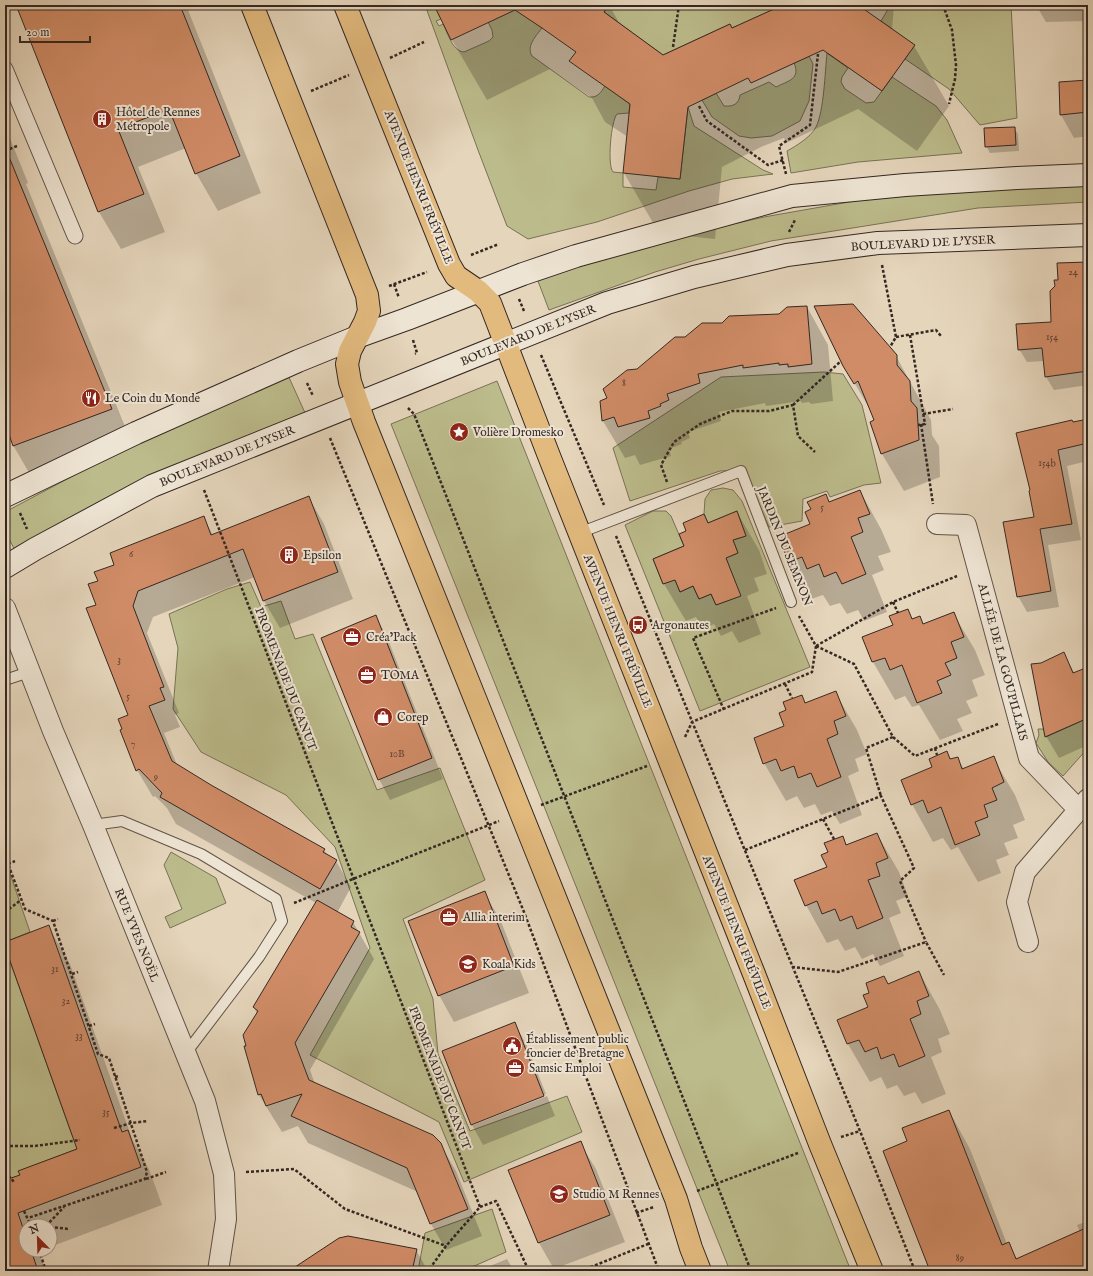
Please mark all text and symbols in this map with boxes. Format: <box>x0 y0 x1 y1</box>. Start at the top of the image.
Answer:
scale bar <box>20 18 90 44</box>
text: 20 m <box>26 25 49 40</box>
place label: Hôtel de Rennes Métropole <box>116 105 200 135</box>
street label: AVENUE HENRI FRÉVILLE <box>380 107 457 266</box>
building icon: Hôtel de Rennes Métropole <box>91 108 113 130</box>
street label: BOULEVARD DE L'YSER <box>850 232 997 255</box>
house number: 24 <box>1068 266 1078 279</box>
street label: BOULEVARD DE L'YSER <box>458 301 599 369</box>
house number: 154 <box>1046 331 1058 344</box>
house number: 8 <box>622 377 626 390</box>
restaurant icon: Le Coin du Monde <box>80 387 102 409</box>
place label: Le Coin du Monde <box>105 391 201 406</box>
place icon: Volière Dromesko <box>448 421 470 443</box>
street label: BOULEVARD DE L'YSER <box>157 422 298 490</box>
place label: Volière Dromesko <box>472 425 564 440</box>
house number: 154b <box>1038 457 1056 470</box>
street label: JARDIN DU SEMNON <box>752 482 816 609</box>
house number: 5 <box>820 501 824 514</box>
building icon: Epsilon <box>278 544 300 566</box>
house number: 6 <box>129 548 134 561</box>
place label: Epsilon <box>303 548 342 564</box>
street label: AVENUE HENRI FRÉVILLE <box>579 551 656 710</box>
street label: ALLÉE DE LA GOUPILLAIS <box>974 581 1032 742</box>
street label: PROMENADE DU CANUT <box>251 605 320 753</box>
bus stop icon: Argonautes <box>627 614 649 636</box>
place label: Argonautes <box>651 618 709 633</box>
office icon: Créa’Pack <box>341 626 363 648</box>
place label: Créa’Pack <box>366 630 417 645</box>
house number: 3 <box>117 654 121 667</box>
office icon: TOMA <box>356 664 378 686</box>
place label: TOMA <box>381 668 420 683</box>
house number: 5 <box>126 690 130 703</box>
shop icon: Corep <box>372 706 394 728</box>
place label: Corep <box>397 710 429 726</box>
house number: 7 <box>131 738 136 751</box>
house number: 10B <box>389 748 405 761</box>
house number: 9 <box>153 771 158 784</box>
street label: AVENUE HENRI FRÉVILLE <box>698 852 775 1011</box>
street label: RUE YVES NOËL <box>111 886 163 985</box>
office icon: Allia interim <box>438 906 460 928</box>
place label: Allia interim <box>462 910 525 925</box>
school or university icon: Koala Kids <box>457 953 479 975</box>
place label: Koala Kids <box>482 957 536 972</box>
house number: 31 <box>51 963 59 976</box>
house number: 32 <box>62 995 71 1008</box>
street label: PROMENADE DU CANUT <box>405 1004 474 1152</box>
house number: 33 <box>75 1030 83 1043</box>
place label: Établissement public foncier de Bretagne <box>526 1031 629 1061</box>
public building icon: Établissement public foncier de Bretagne <box>501 1035 523 1057</box>
office icon: Samsic Emploi <box>504 1057 526 1079</box>
place label: Samsic Emploi <box>529 1061 602 1077</box>
house number: 35 <box>102 1106 110 1119</box>
school or university icon: Studio M Rennes <box>548 1183 570 1205</box>
place label: Studio M Rennes <box>573 1187 659 1202</box>
north arrow <box>18 1218 58 1258</box>
text: N <box>26 1221 42 1238</box>
house number: 89 <box>956 1252 964 1265</box>

